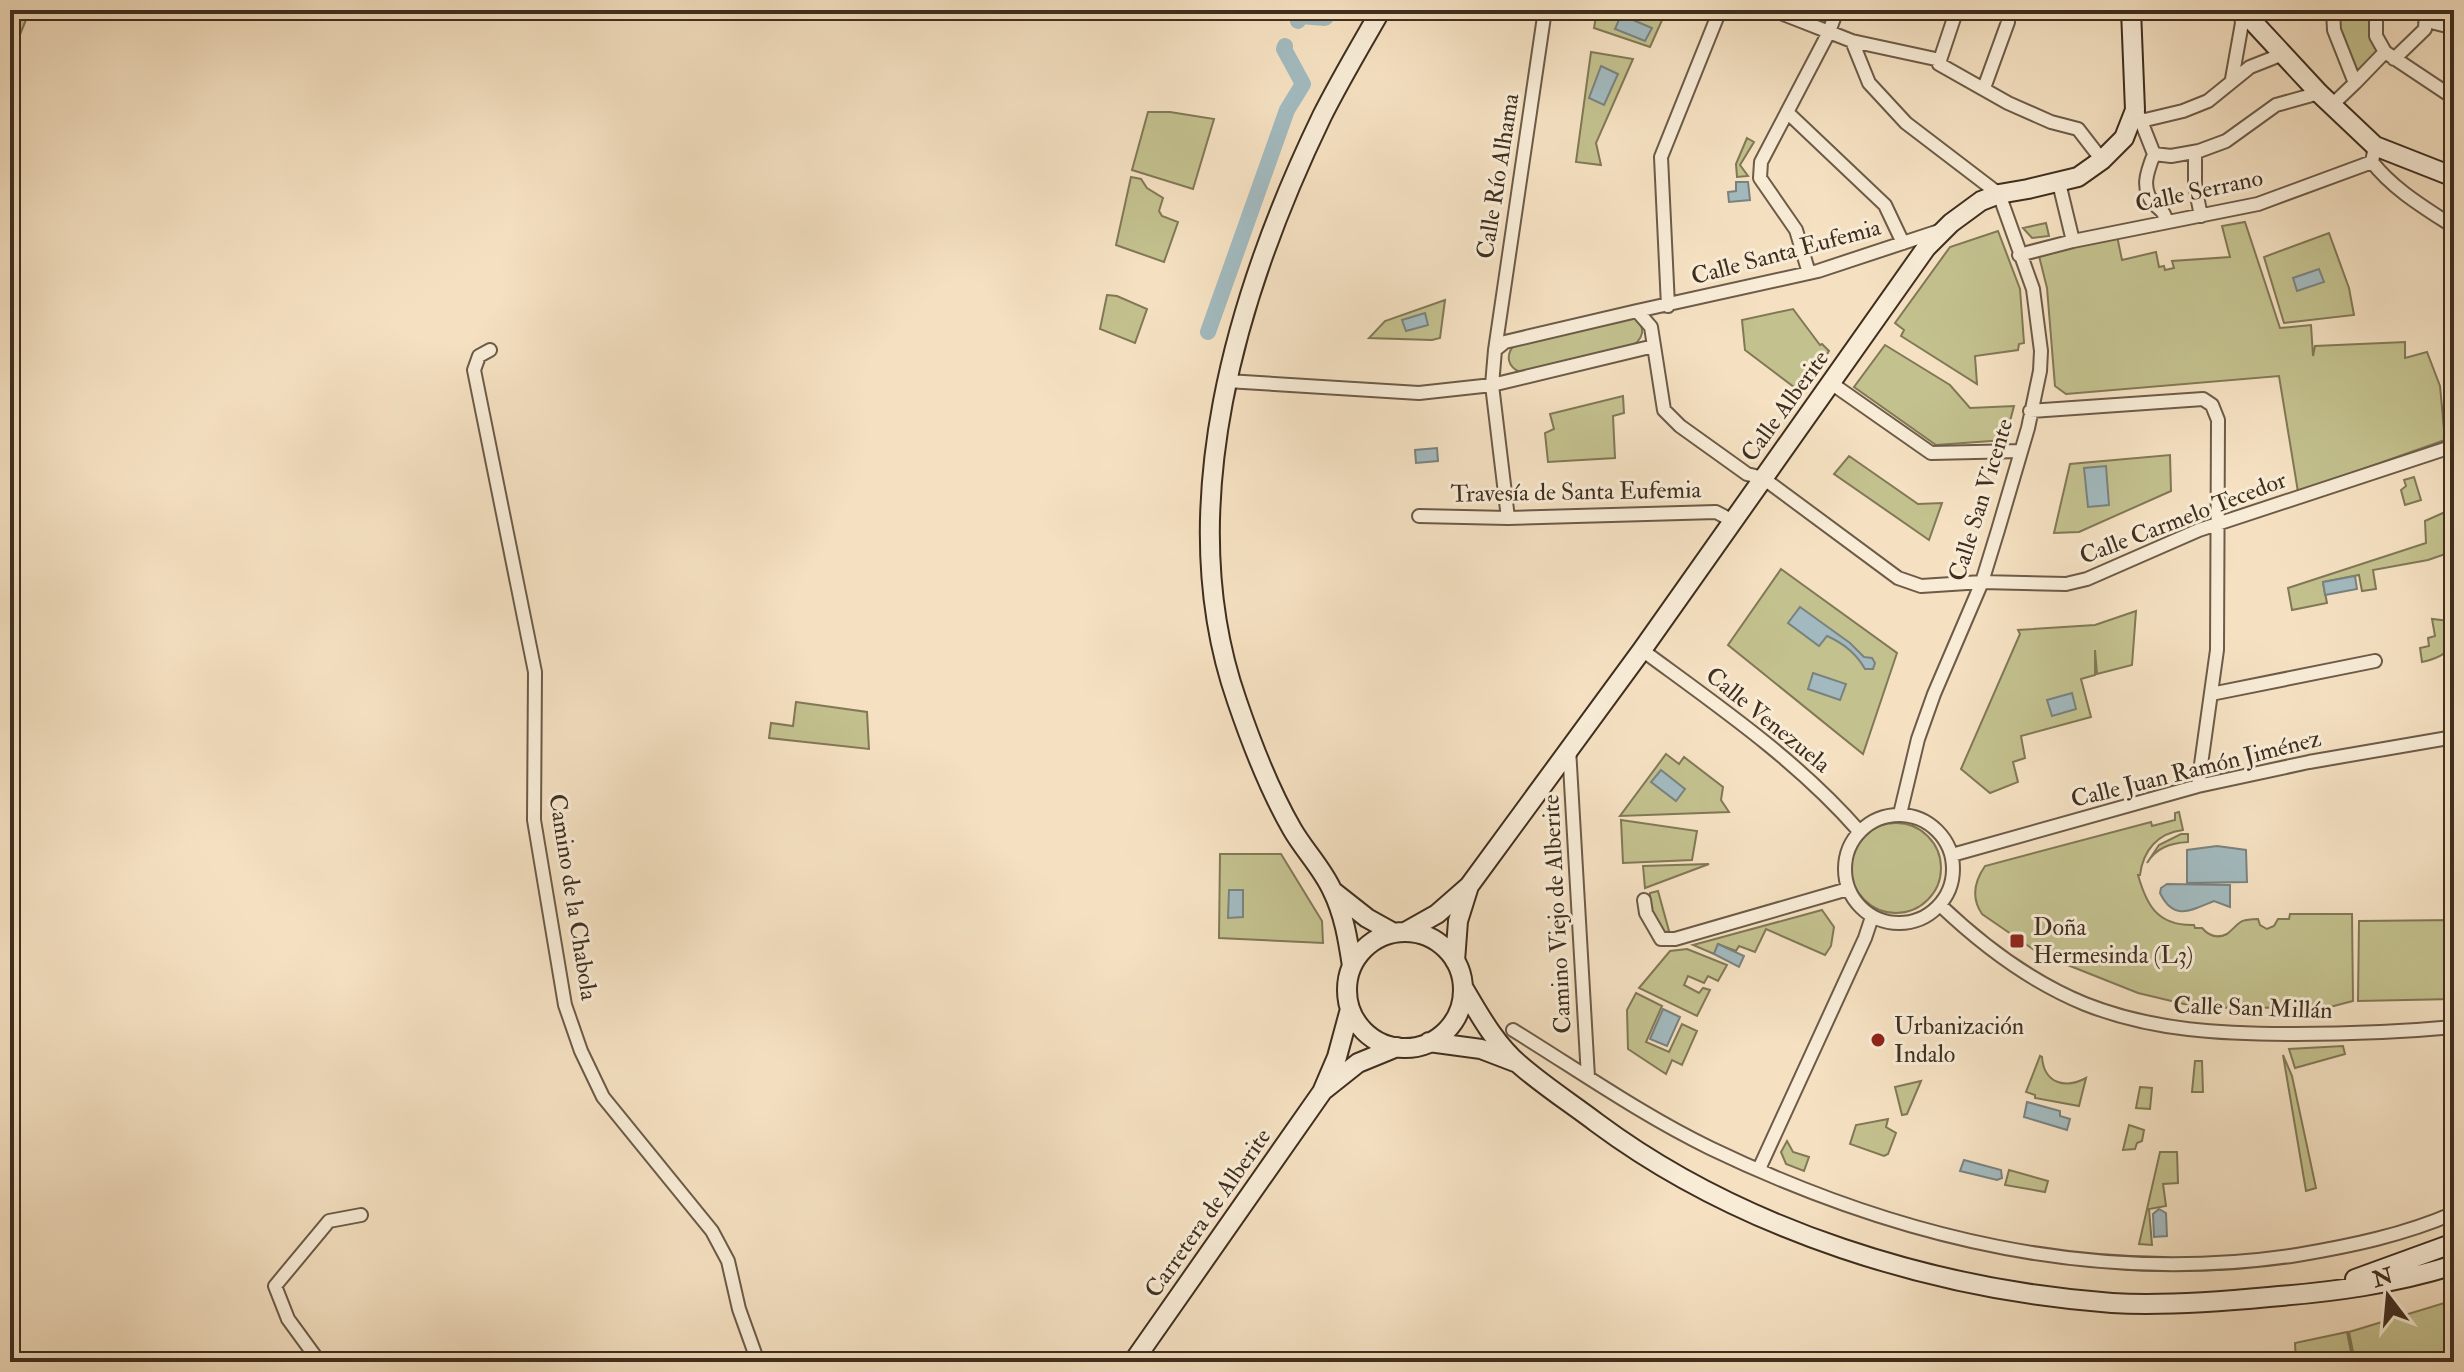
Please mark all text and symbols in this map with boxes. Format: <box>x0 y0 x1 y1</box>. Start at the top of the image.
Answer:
street label: Calle Río Alhama <box>1470 90 1527 261</box>
street label: Calle Serrano <box>2132 162 2266 220</box>
street label: Calle Santa Eufemia <box>1688 211 1885 292</box>
street label: Calle Alberite <box>1734 344 1836 468</box>
street label: Calle San Vicente <box>1942 415 2020 585</box>
street label: Calle Carmelo Tecedor <box>2075 464 2291 572</box>
street label: Travesía de Santa Eufemia <box>1450 474 1703 510</box>
street label: Calle Venezuela <box>1699 660 1838 781</box>
street label: Calle Juan Ramón Jiménez <box>2068 723 2325 815</box>
street label: Camino de la Chabola <box>541 792 605 1003</box>
street label: Camino Viejo de Alberite <box>1535 794 1579 1034</box>
place label: Doña Hermesinda (L3) <box>2033 912 2193 971</box>
marker: Doña Hermesinda (L3) <box>2008 932 2026 950</box>
street label: Calle San Millán <box>2173 990 2333 1026</box>
place label: Urbanización Indalo <box>1894 1011 2024 1070</box>
marker: Urbanización Indalo <box>1869 1031 1887 1049</box>
street label: Carretera de Alberite <box>1138 1122 1278 1304</box>
north arrow <box>2348 1256 2428 1336</box>
text: N <box>2368 1261 2396 1294</box>

